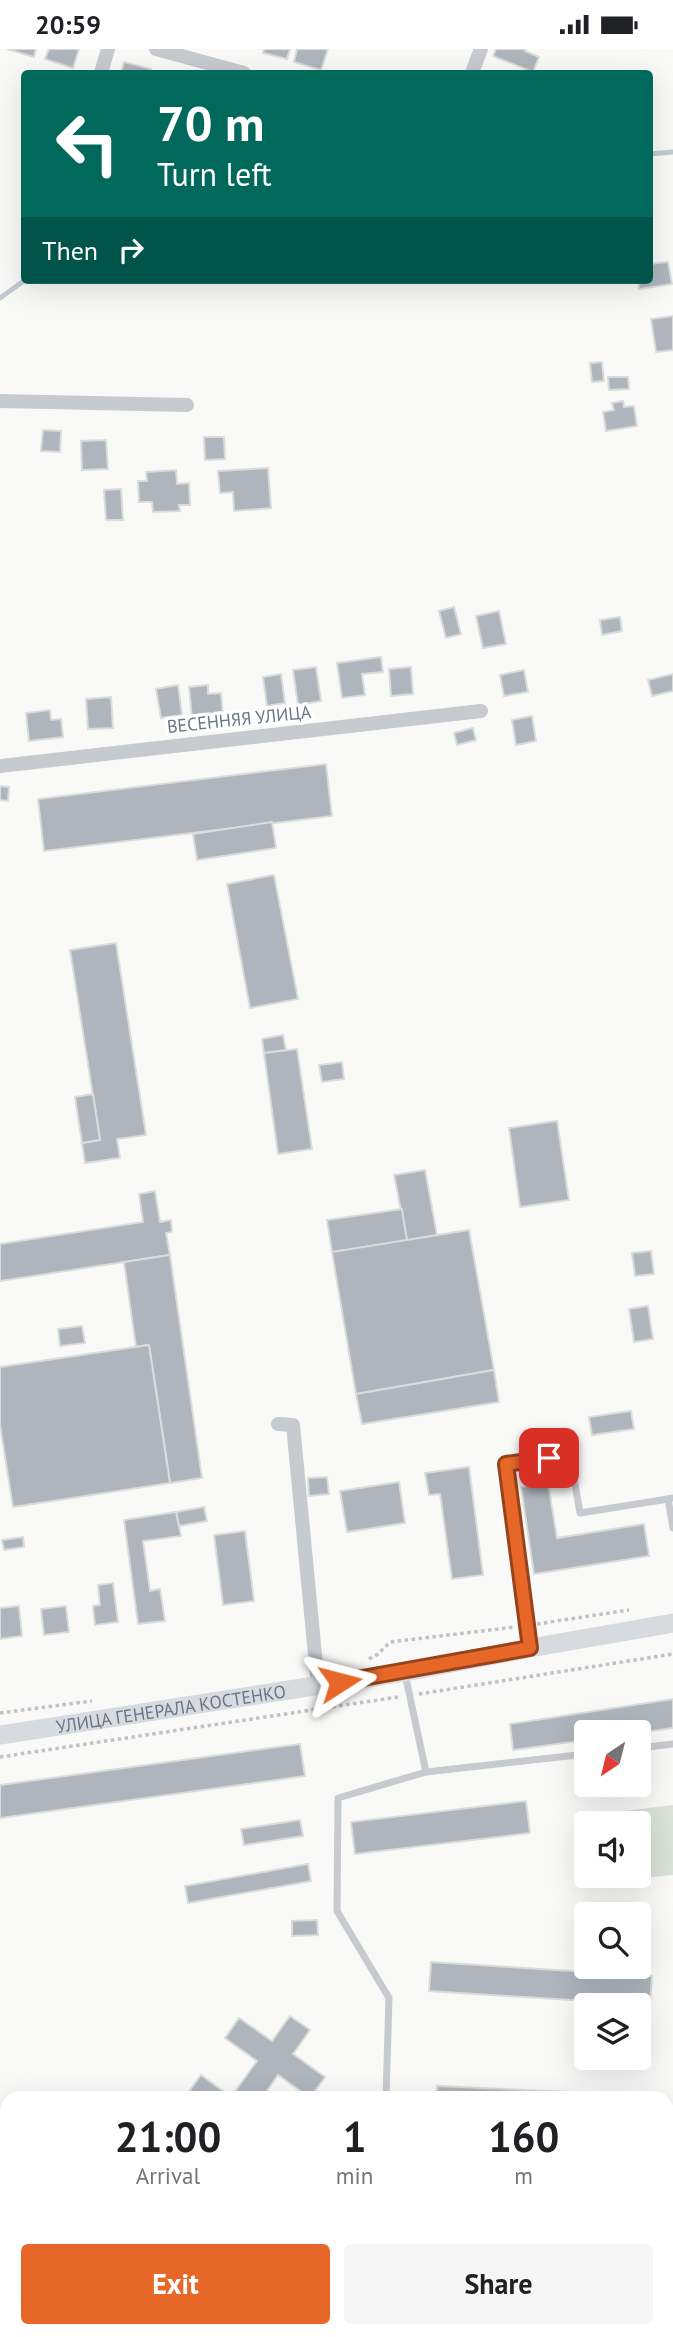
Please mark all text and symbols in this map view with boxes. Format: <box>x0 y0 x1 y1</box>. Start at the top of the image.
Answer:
text: 20:59 <box>35 8 101 41</box>
text: 70 m <box>157 91 264 155</box>
icon: left <box>42 98 133 189</box>
text: Turn left <box>157 153 272 195</box>
icon: right <box>112 231 150 269</box>
text: Then <box>42 234 98 267</box>
street label: ВЕСЕННЯЯ УЛИЦА <box>166 700 313 738</box>
pin <box>519 1428 579 1488</box>
icon: arrive <box>530 1439 568 1477</box>
position arrow <box>303 1645 377 1719</box>
street label: УЛИЦА ГЕНЕРАЛА КОСТЕНКО <box>54 1679 287 1738</box>
north arrow <box>574 1720 651 1797</box>
map controls <box>574 1720 651 2070</box>
button: sound <box>574 1811 651 1888</box>
button: search <box>574 1902 651 1979</box>
button: layers <box>574 1993 651 2070</box>
text: 21:00 <box>115 2109 221 2164</box>
text: 1 <box>343 2109 366 2164</box>
text: 160 <box>488 2109 559 2164</box>
text: Arrival <box>136 2161 200 2190</box>
text: min <box>336 2161 373 2190</box>
text: m <box>514 2161 533 2190</box>
button: Exit <box>21 2244 330 2324</box>
button: Share <box>344 2244 653 2324</box>

